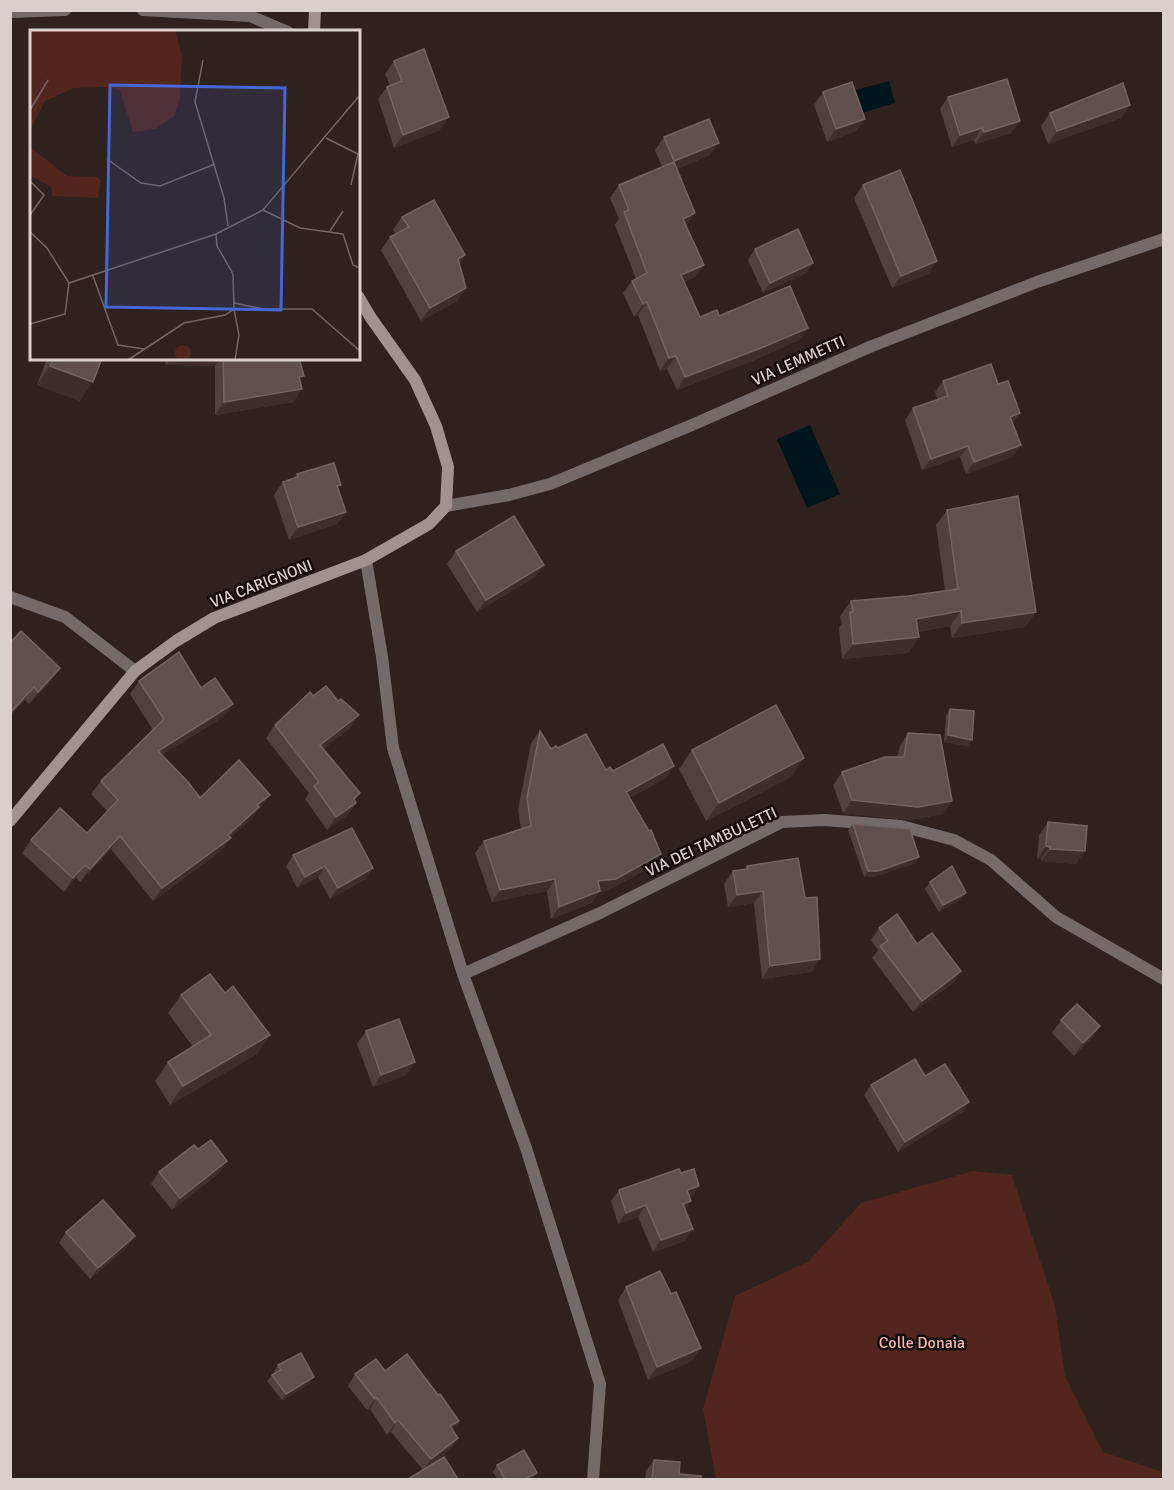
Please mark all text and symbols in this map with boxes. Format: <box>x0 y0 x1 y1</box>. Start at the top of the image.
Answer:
inset map <box>30 30 360 360</box>
street label: VIA LEMMETTI <box>749 331 848 390</box>
street label: VIA CARIGNONI <box>207 555 315 613</box>
street label: VIA DEI TAMBULETTI <box>642 803 780 881</box>
park label: Colle Donaia <box>879 1333 965 1353</box>

